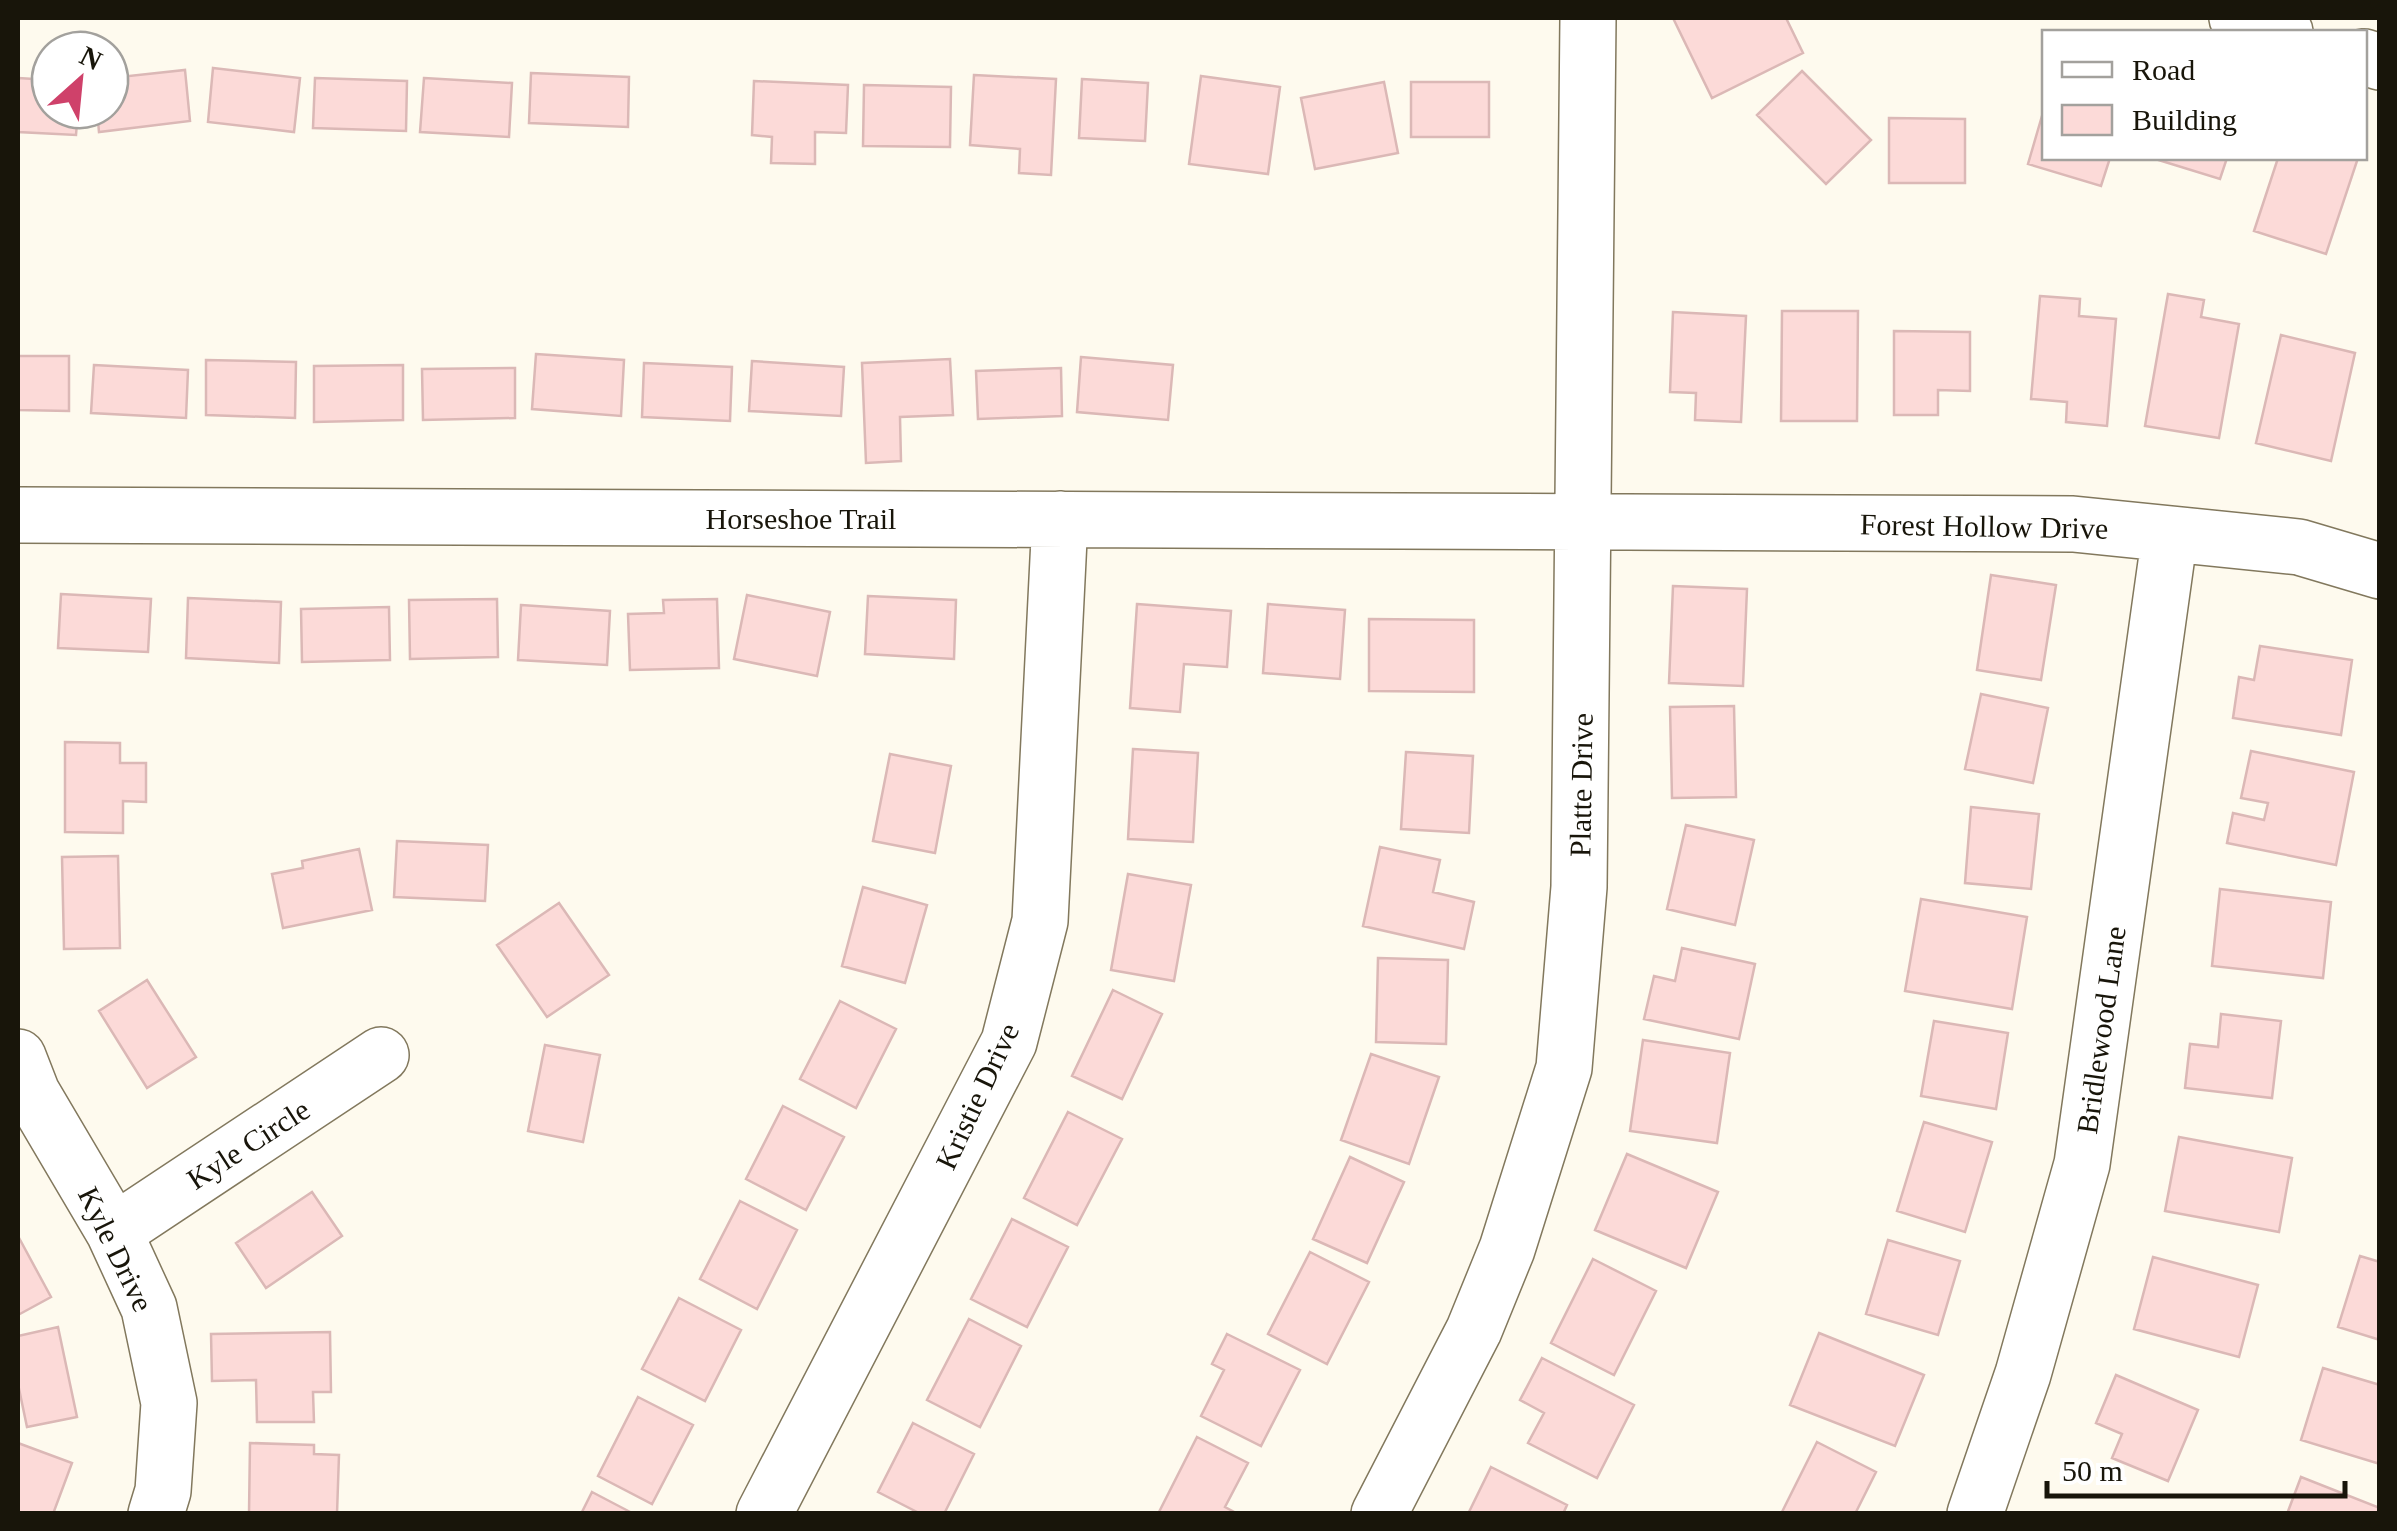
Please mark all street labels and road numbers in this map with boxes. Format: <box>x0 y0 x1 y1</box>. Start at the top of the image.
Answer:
street label: Horseshoe Trail <box>706 502 896 535</box>
street label: Forest Hollow Drive <box>1860 507 2108 545</box>
street label: Platte Drive <box>1563 713 1599 857</box>
street label: Bridlewood Lane <box>2070 924 2132 1136</box>
street label: Kristie Drive <box>929 1018 1025 1174</box>
street label: Kyle Circle <box>181 1092 315 1196</box>
street label: Kyle Drive <box>72 1181 160 1317</box>

